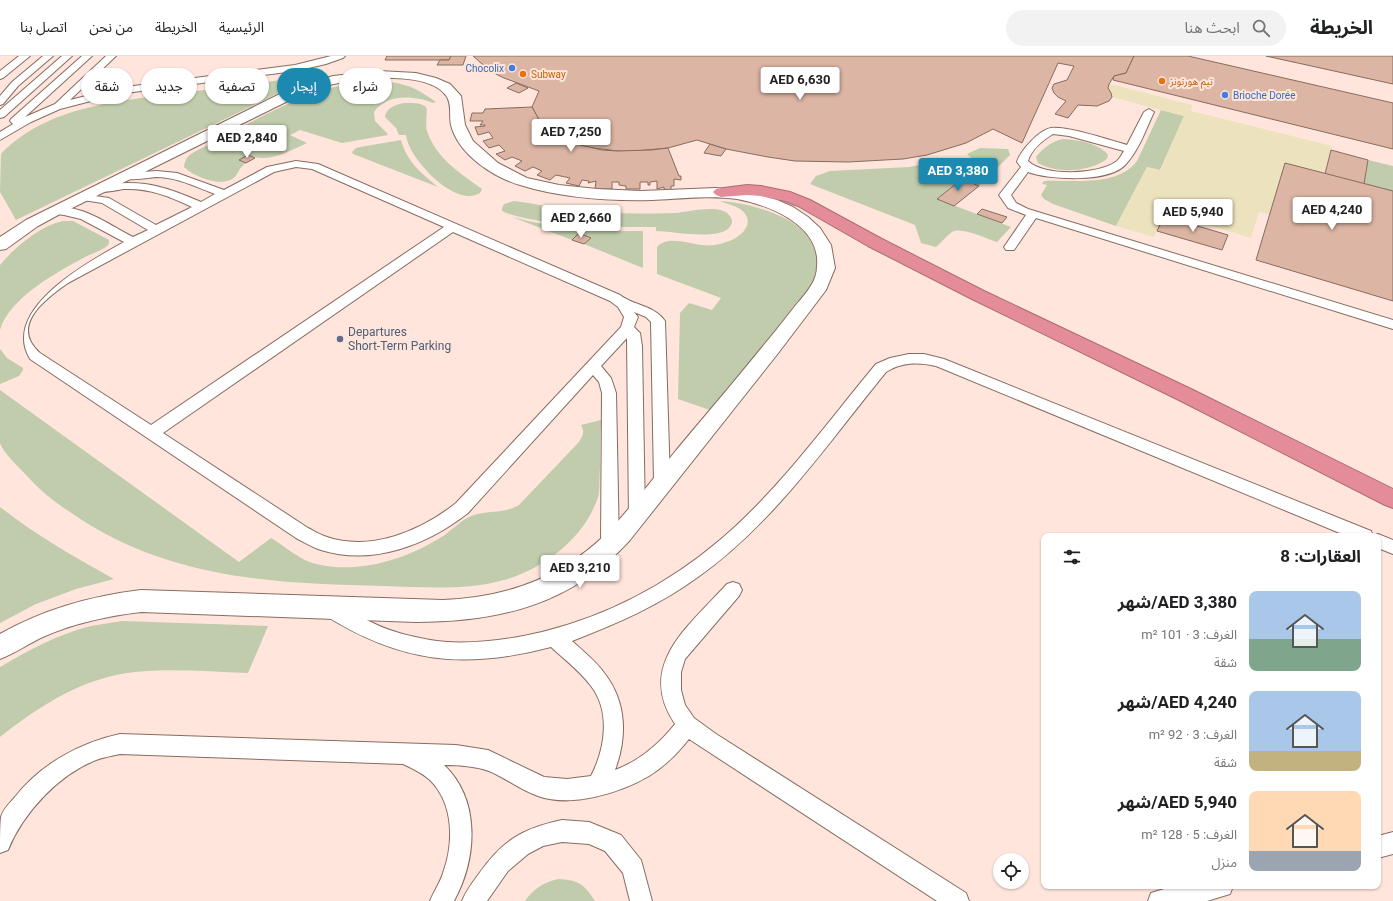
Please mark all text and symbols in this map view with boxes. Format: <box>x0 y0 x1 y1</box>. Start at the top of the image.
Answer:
search box <box>1006 10 1286 46</box>
text: الخريطة <box>1310 16 1373 39</box>
icon: search <box>1250 17 1272 39</box>
text: اتصل بنا <box>20 19 67 35</box>
text: من نحن <box>89 19 133 35</box>
text: الخريطة <box>155 19 197 35</box>
text: الرئيسية <box>219 19 264 35</box>
text: ابحث هنا <box>1184 19 1240 37</box>
place label: Chocolix <box>466 63 504 74</box>
marker: Chocolix <box>507 63 517 73</box>
pin: AED 6,630 <box>754 67 846 101</box>
chip: شقة <box>81 68 133 104</box>
chip: جديد <box>141 68 197 104</box>
chip: تصفية <box>205 68 269 104</box>
chip: إيجار <box>277 68 331 104</box>
chip: شراء <box>339 68 392 104</box>
marker: Subway <box>518 69 528 79</box>
place label: Subway <box>531 69 566 80</box>
text: AED 6,630 <box>770 72 830 87</box>
marker: تيم هورتونز <box>1157 76 1167 86</box>
place label: تيم هورتونز <box>1169 76 1213 89</box>
marker: Brioche Dorée <box>1220 90 1230 100</box>
place label: Brioche Dorée <box>1233 90 1295 101</box>
pin: AED 7,250 <box>525 119 617 153</box>
text: AED 7,250 <box>541 124 601 139</box>
pin: AED 2,840 <box>201 125 293 159</box>
text: AED 2,840 <box>217 130 277 145</box>
pin: AED 3,380 <box>912 158 1004 192</box>
text: AED 3,380 <box>928 163 988 178</box>
pin: AED 4,240 <box>1286 197 1378 231</box>
pin: AED 5,940 <box>1147 199 1239 233</box>
text: AED 4,240 <box>1302 202 1362 217</box>
text: AED 5,940 <box>1163 204 1223 219</box>
pin: AED 2,660 <box>535 205 627 239</box>
text: AED 2,660 <box>551 210 611 225</box>
place label: Departures Short-Term Parking <box>348 325 451 353</box>
marker: Departures Short-Term Parking <box>335 334 345 344</box>
icon: filters <box>1061 546 1083 568</box>
text: العقارات: 8 <box>1280 546 1361 566</box>
pin: AED 3,210 <box>534 555 626 589</box>
text: AED 3,210 <box>550 560 610 575</box>
text: AED 3,380/شهر <box>1118 592 1237 612</box>
icon: home <box>1281 607 1329 655</box>
text: الغرف: 3 · 101 m² <box>1141 627 1237 642</box>
text: شقة <box>1214 655 1237 670</box>
text: AED 4,240/شهر <box>1118 692 1237 712</box>
icon: home <box>1281 707 1329 755</box>
text: الغرف: 3 · 92 m² <box>1149 727 1237 742</box>
text: شقة <box>1214 755 1237 770</box>
text: AED 5,940/شهر <box>1118 792 1237 812</box>
icon: home <box>1281 807 1329 855</box>
text: الغرف: 5 · 128 m² <box>1141 827 1237 842</box>
map controls <box>993 853 1029 889</box>
button: locate <box>993 853 1029 889</box>
text: منزل <box>1212 855 1237 870</box>

